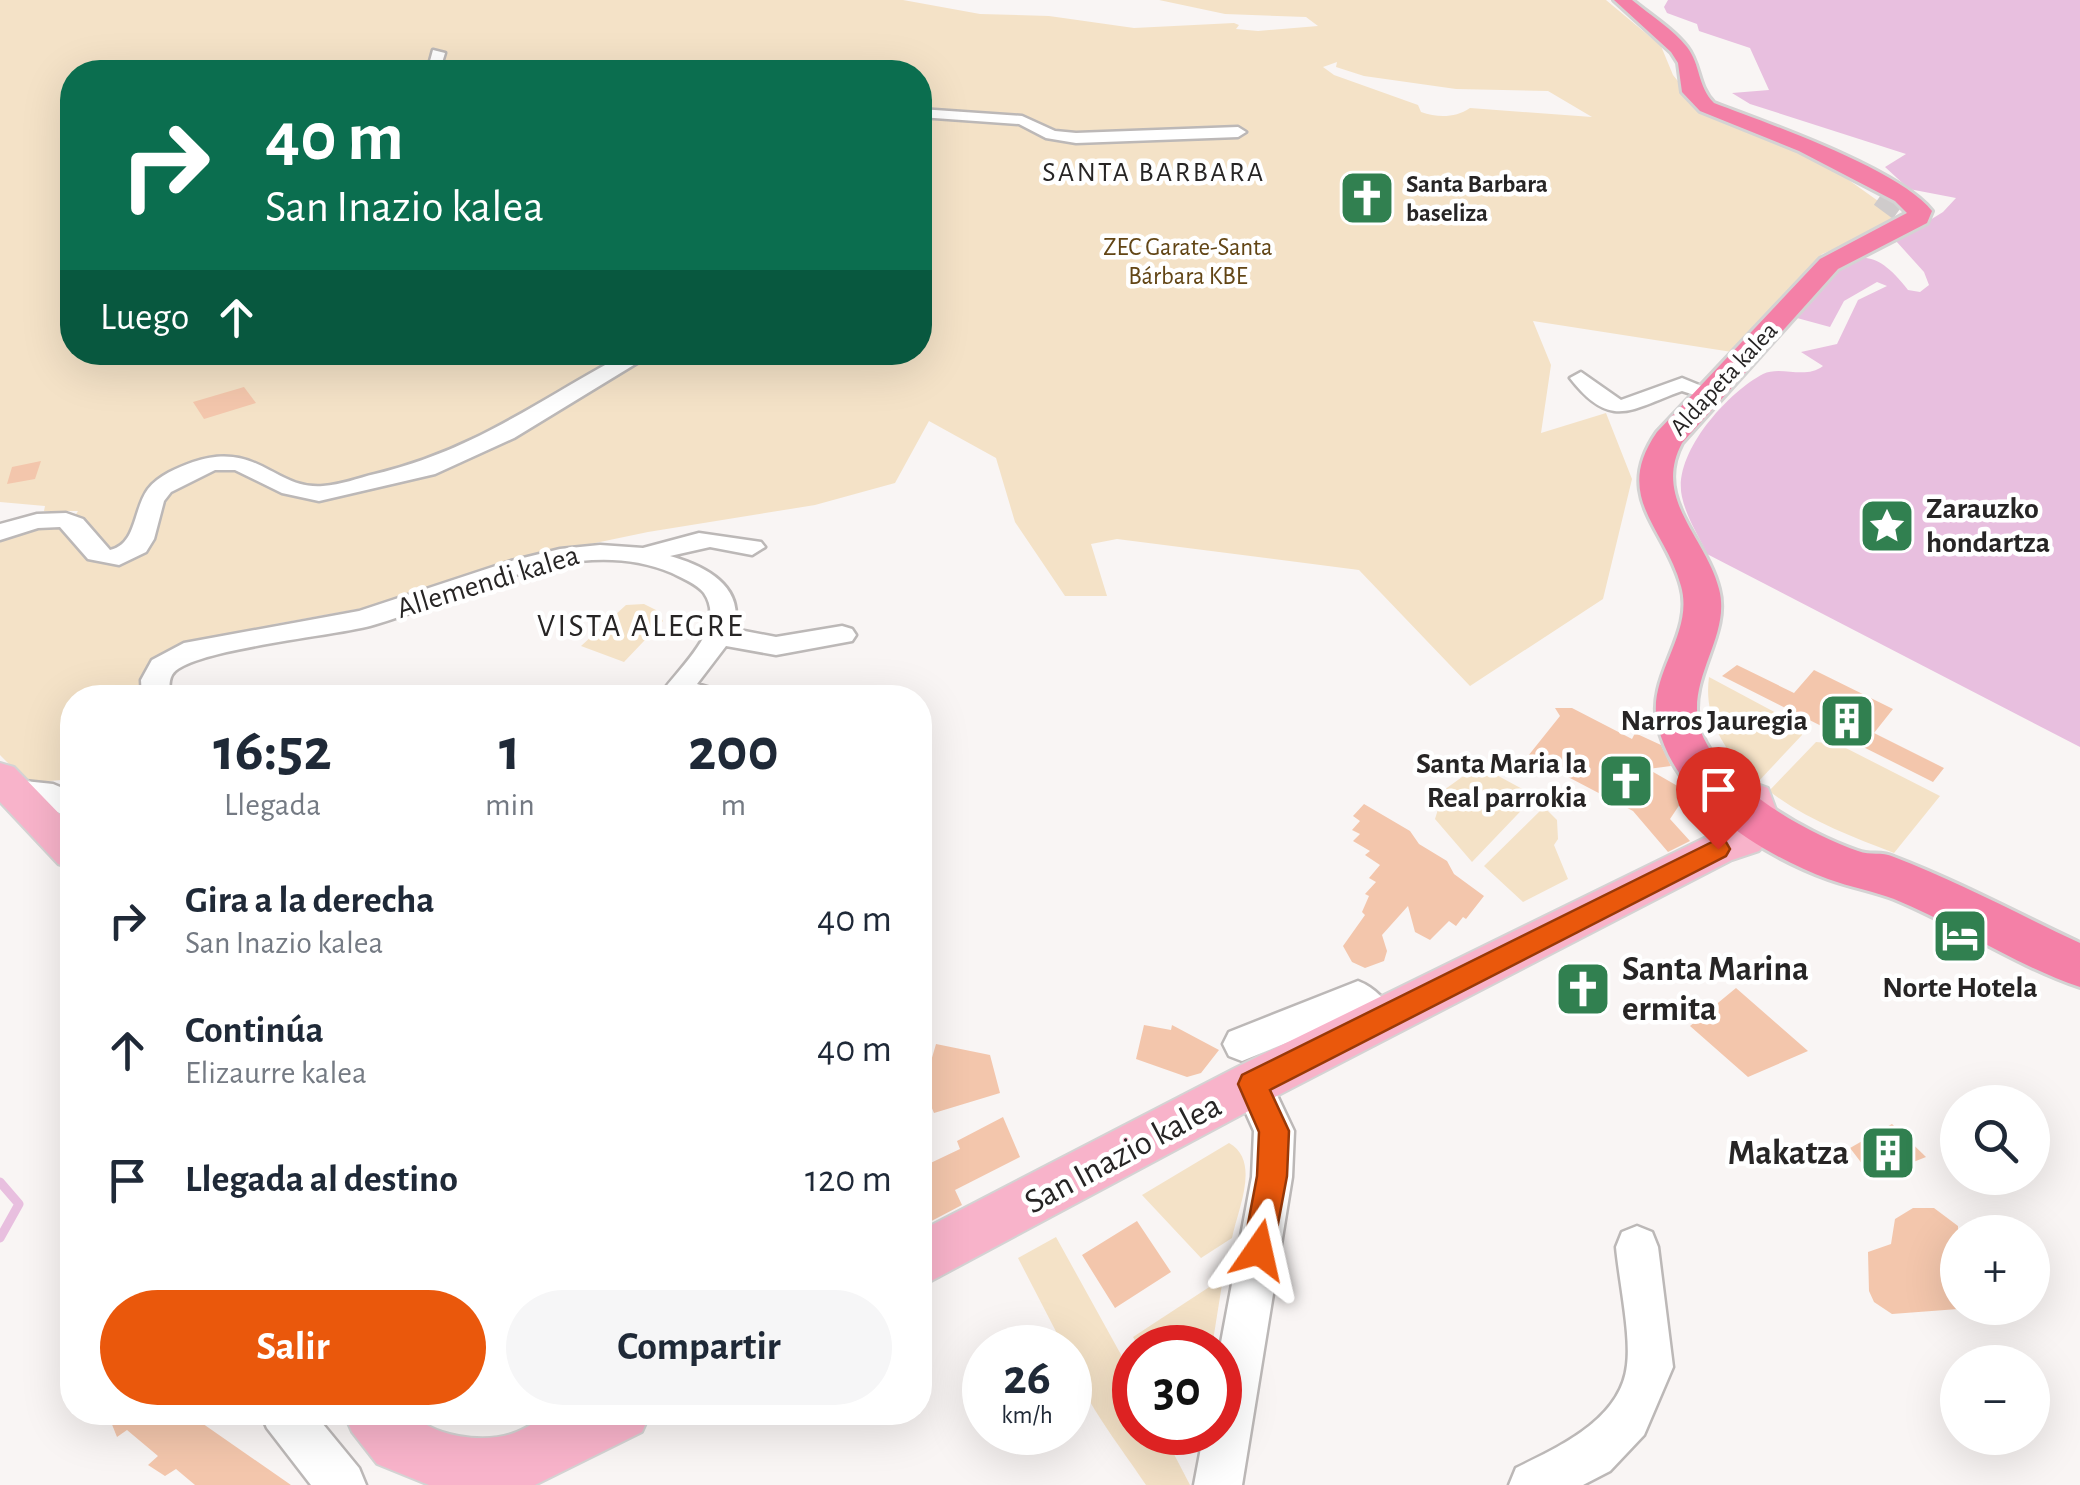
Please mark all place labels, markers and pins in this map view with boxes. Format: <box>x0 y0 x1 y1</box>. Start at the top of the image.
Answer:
church icon: Santa Barbara baseliza <box>1337 168 1397 228</box>
place label: Santa Barbara baseliza <box>1406 172 1548 226</box>
place label: Zarauzko hondartza <box>1926 494 2050 558</box>
place icon: Zarauzko hondartza <box>1857 496 1917 556</box>
building icon: Narros Jauregia <box>1817 691 1877 751</box>
place label: Narros Jauregia <box>1621 706 1808 736</box>
pin <box>1676 747 1761 850</box>
place label: Santa Maria la Real parrokia <box>1416 749 1587 813</box>
church icon: Santa Maria la Real parrokia <box>1596 751 1656 811</box>
hotel icon: Norte Hotela <box>1930 906 1990 966</box>
place label: Santa Marina ermita <box>1622 952 1809 1027</box>
church icon: Santa Marina ermita <box>1553 959 1613 1019</box>
place label: Norte Hotela <box>1882 973 2038 1003</box>
building icon: Makatza <box>1858 1123 1918 1183</box>
place label: Makatza <box>1728 1136 1849 1171</box>

